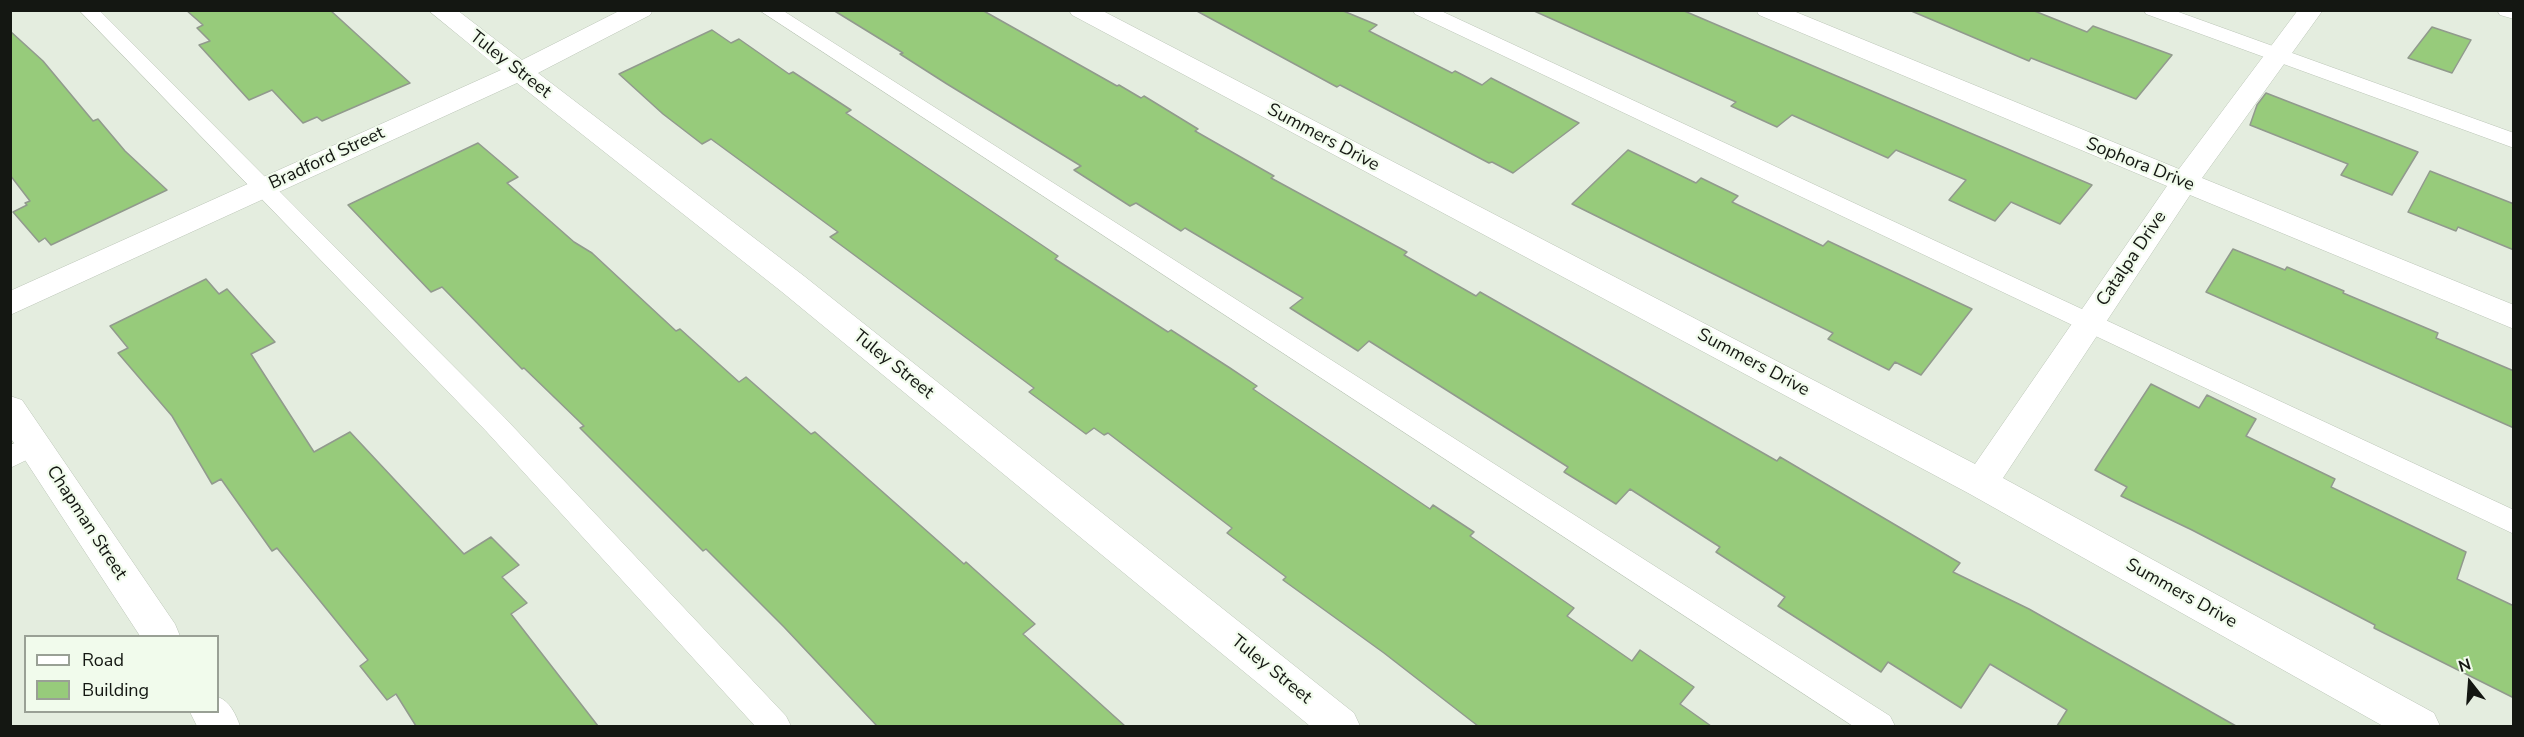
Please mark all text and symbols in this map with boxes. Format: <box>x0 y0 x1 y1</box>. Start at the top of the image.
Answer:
street label: Tuley Street <box>465 27 555 103</box>
street label: Summers Drive <box>1263 99 1383 177</box>
street label: Bradford Street <box>266 123 388 195</box>
street label: Sophora Drive <box>2083 133 2197 197</box>
street label: Catalpa Drive <box>2092 207 2172 311</box>
street label: Summers Drive <box>1693 324 1813 402</box>
street label: Tuley Street <box>848 326 938 404</box>
street label: Chapman Street <box>41 462 131 584</box>
street label: Summers Drive <box>2122 555 2240 633</box>
street label: Tuley Street <box>1226 631 1316 709</box>
legend <box>24 635 219 713</box>
text: Road <box>82 648 124 672</box>
north arrow <box>2440 653 2500 713</box>
text: N <box>2456 654 2474 678</box>
text: Building <box>82 678 149 702</box>

